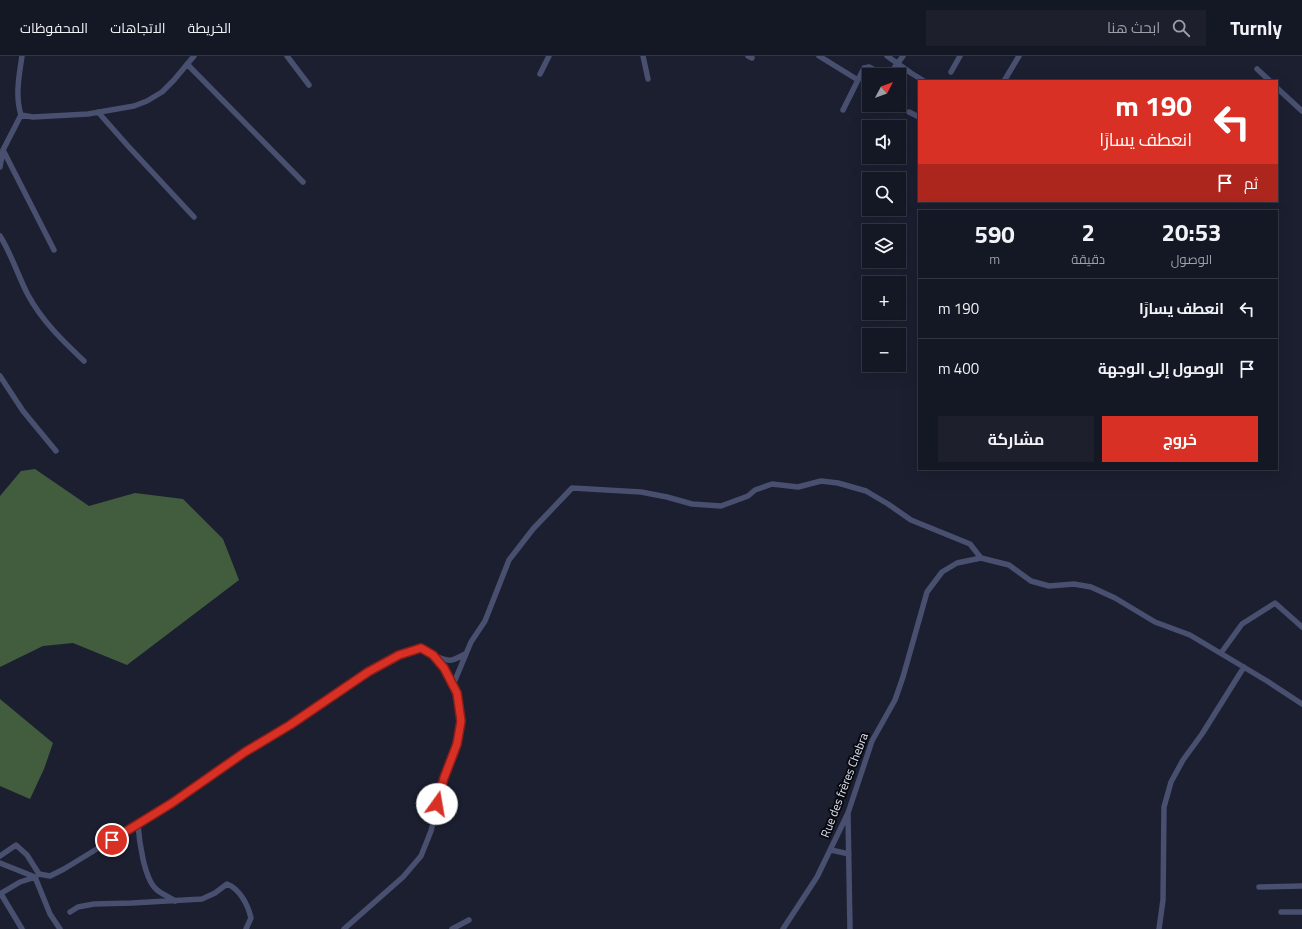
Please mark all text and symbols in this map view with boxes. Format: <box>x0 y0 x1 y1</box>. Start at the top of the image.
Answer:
search box <box>926 10 1206 46</box>
text: Turnly <box>1230 13 1282 42</box>
text: ابحث هنا <box>1107 16 1160 39</box>
text: المحفوظات <box>20 17 88 38</box>
text: الاتجاهات <box>110 17 166 38</box>
text: الخريطة <box>188 17 231 38</box>
icon: search <box>1170 17 1192 39</box>
north arrow <box>862 68 906 112</box>
map controls <box>862 68 906 372</box>
text: 190 m <box>1115 84 1192 127</box>
icon: left <box>1206 96 1258 148</box>
button: sound <box>862 120 906 164</box>
text: انعطف يسارًا <box>1099 126 1192 153</box>
button: search <box>862 172 906 216</box>
icon: arrive <box>1214 172 1236 194</box>
text: ثم <box>1244 172 1258 195</box>
text: 2 <box>1081 214 1095 250</box>
text: 20:53 <box>1162 214 1222 250</box>
text: 590 <box>974 216 1015 252</box>
button: layers <box>862 224 906 268</box>
text: m <box>989 249 1000 269</box>
text: دقيقة <box>1071 249 1105 269</box>
text: الوصول <box>1171 249 1212 269</box>
button: + <box>862 276 906 320</box>
text: 190 m <box>938 297 979 320</box>
text: انعطف يسارًا <box>1139 297 1224 320</box>
icon: left <box>1236 298 1258 320</box>
button: − <box>862 328 906 372</box>
text: 400 m <box>938 357 979 380</box>
text: الوصول إلى الوجهة <box>1098 357 1224 380</box>
icon: arrive <box>1236 358 1258 380</box>
button: مشاركة <box>938 416 1094 462</box>
button: خروج <box>1102 416 1258 462</box>
street label: Rue des frères Chebra <box>815 730 873 840</box>
position arrow <box>416 783 458 825</box>
pin <box>95 823 129 857</box>
icon: arrive <box>101 829 123 851</box>

